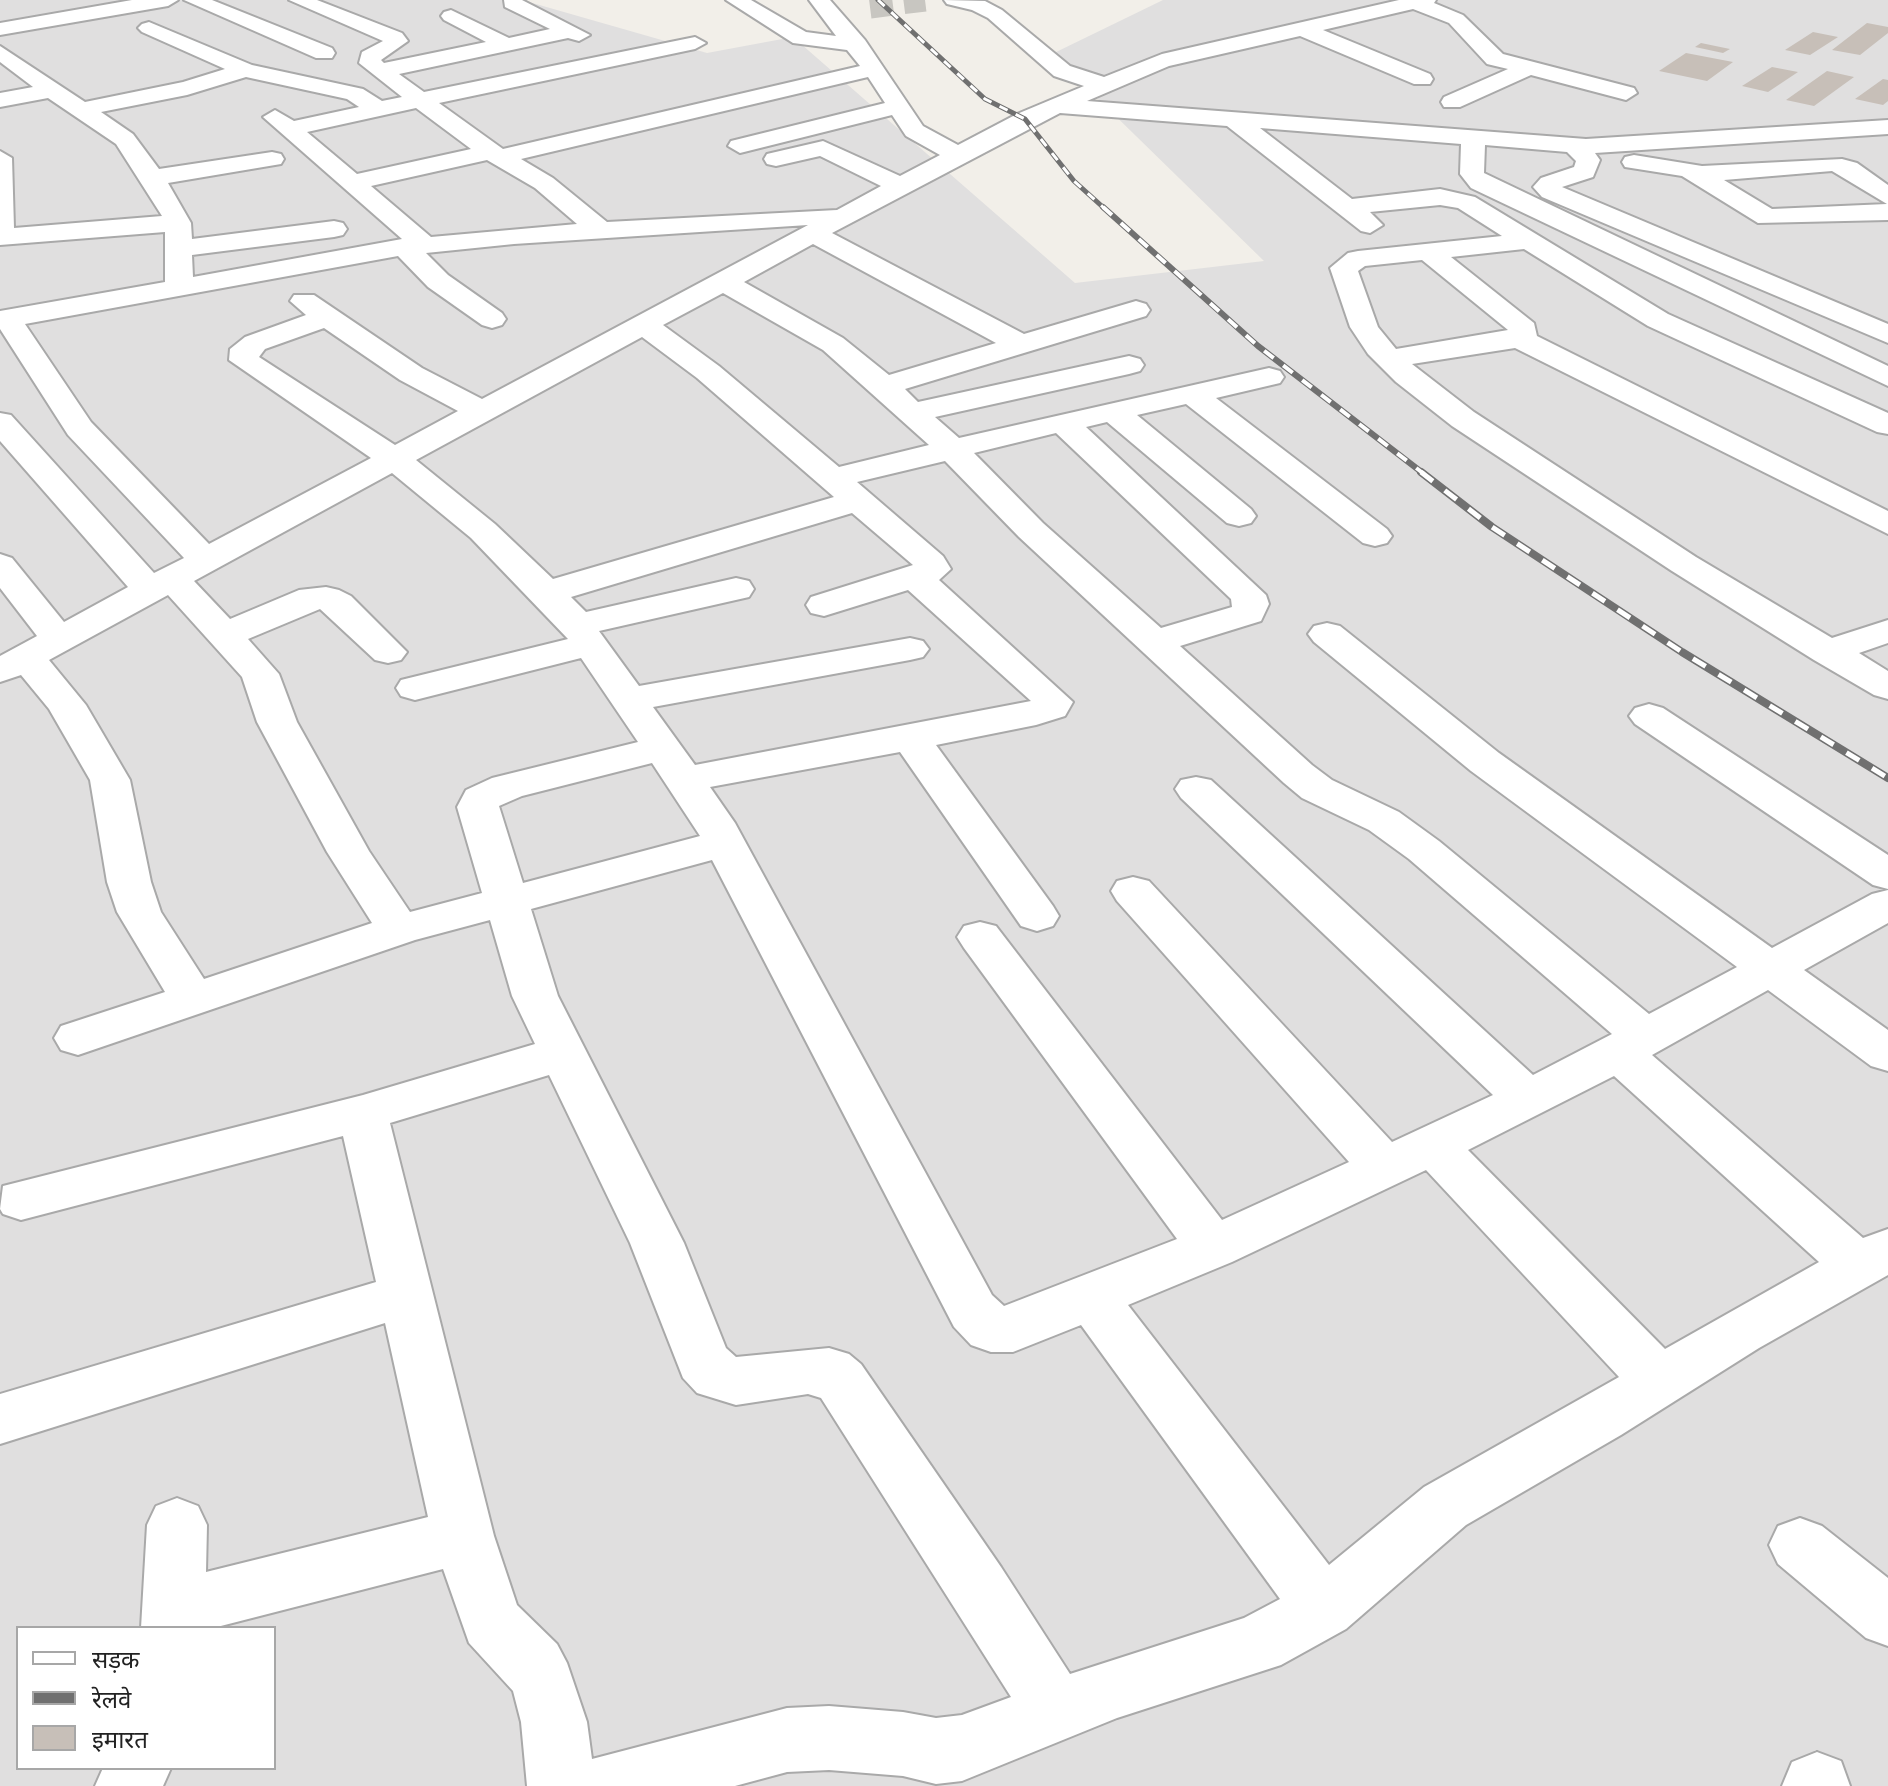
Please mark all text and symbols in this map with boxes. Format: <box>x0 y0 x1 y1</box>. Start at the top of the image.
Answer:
legend <box>16 1626 276 1770</box>
text: सड़क <box>92 1642 140 1675</box>
text: रेलवे <box>92 1682 131 1715</box>
text: इमारत <box>92 1722 148 1755</box>

